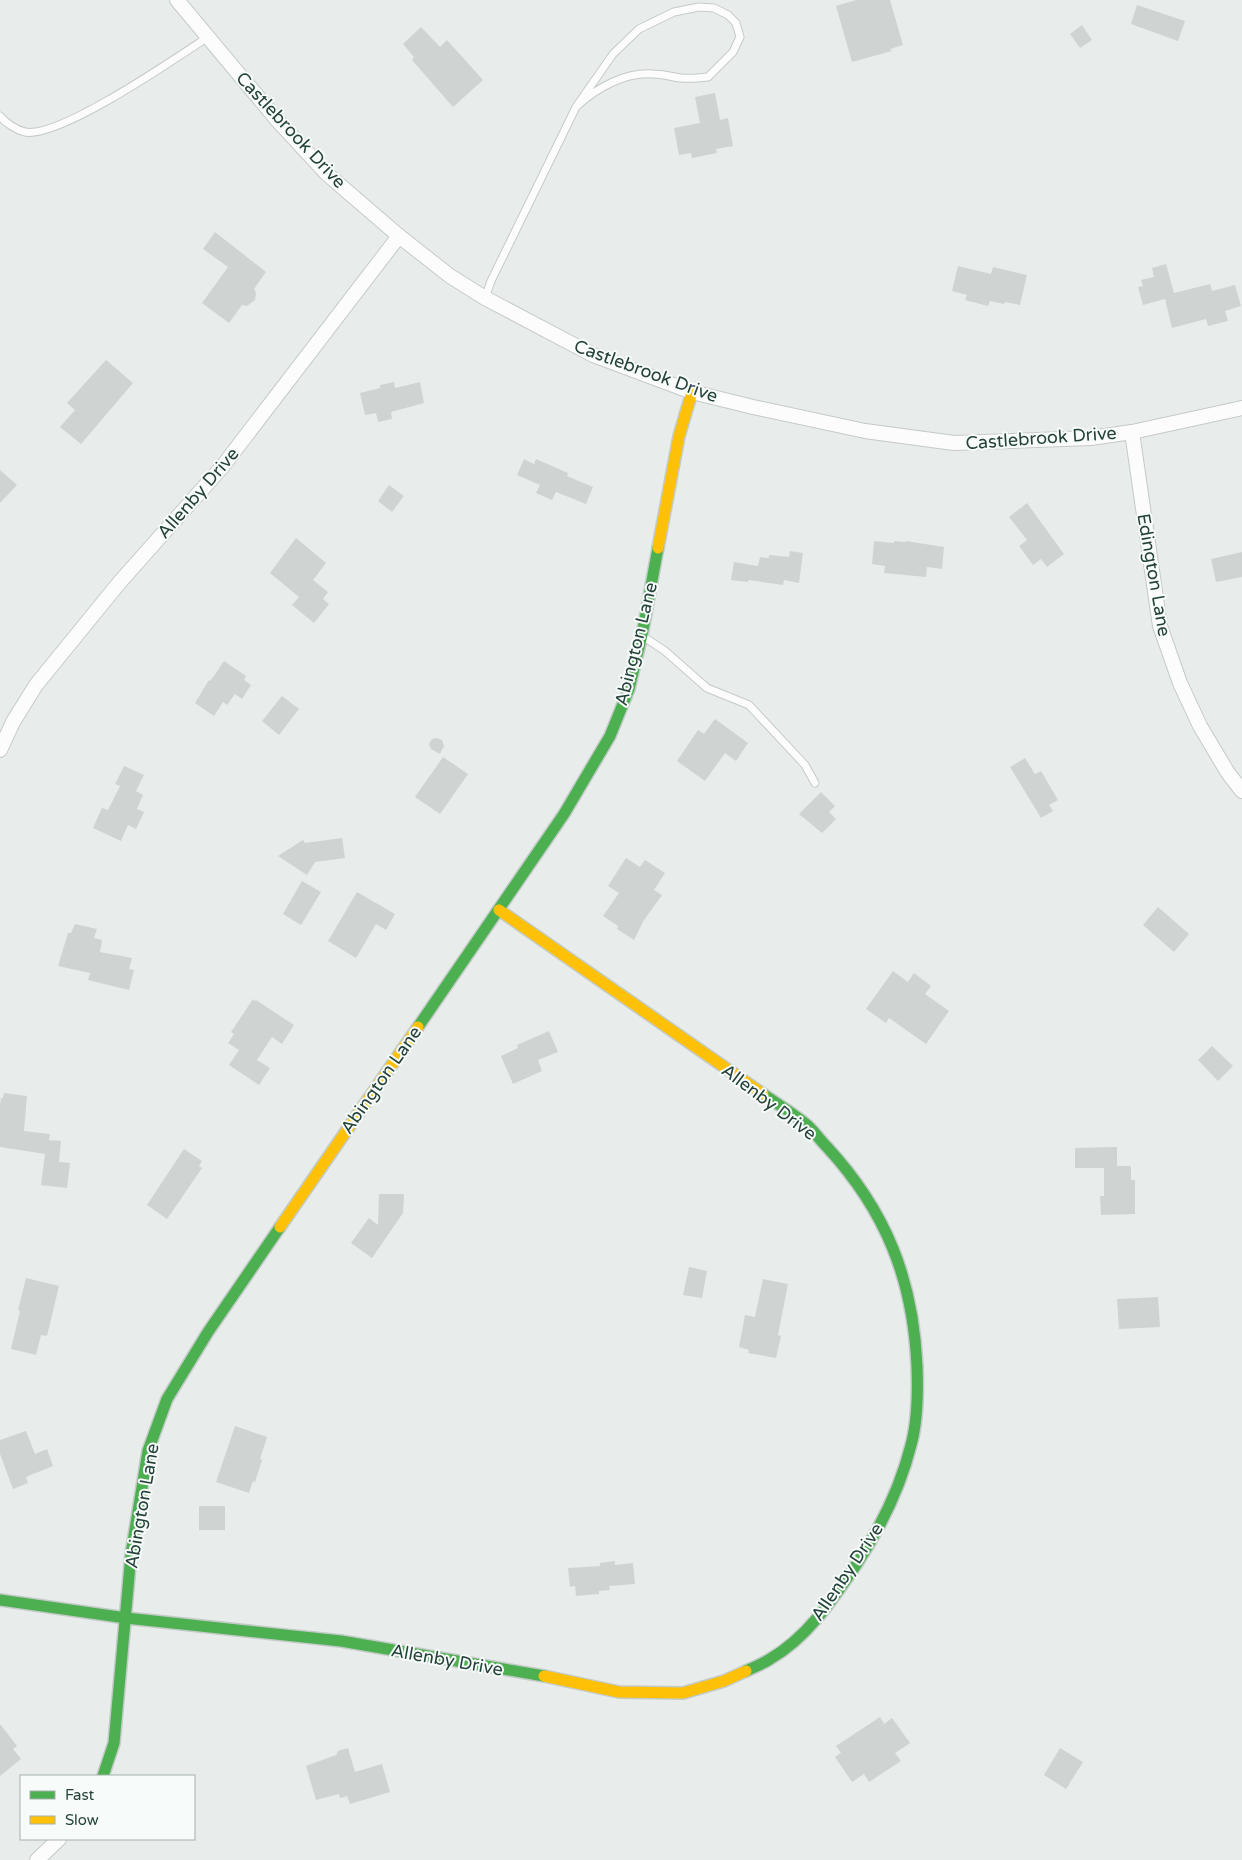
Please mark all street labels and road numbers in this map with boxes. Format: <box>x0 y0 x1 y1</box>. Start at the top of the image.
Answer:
street label: Castlebrook Drive <box>231 67 351 193</box>
street label: Castlebrook Drive <box>571 335 721 407</box>
street label: Castlebrook Drive <box>965 422 1117 454</box>
street label: Allenby Drive <box>153 443 243 543</box>
street label: Edington Lane <box>1132 512 1176 638</box>
street label: Abington Lane <box>610 580 662 708</box>
street label: Abington Lane <box>336 1022 426 1138</box>
street label: Allenby Drive <box>717 1059 821 1145</box>
street label: Abington Lane <box>120 1442 164 1570</box>
street label: Allenby Drive <box>806 1519 888 1625</box>
street label: Allenby Drive <box>389 1639 505 1681</box>

